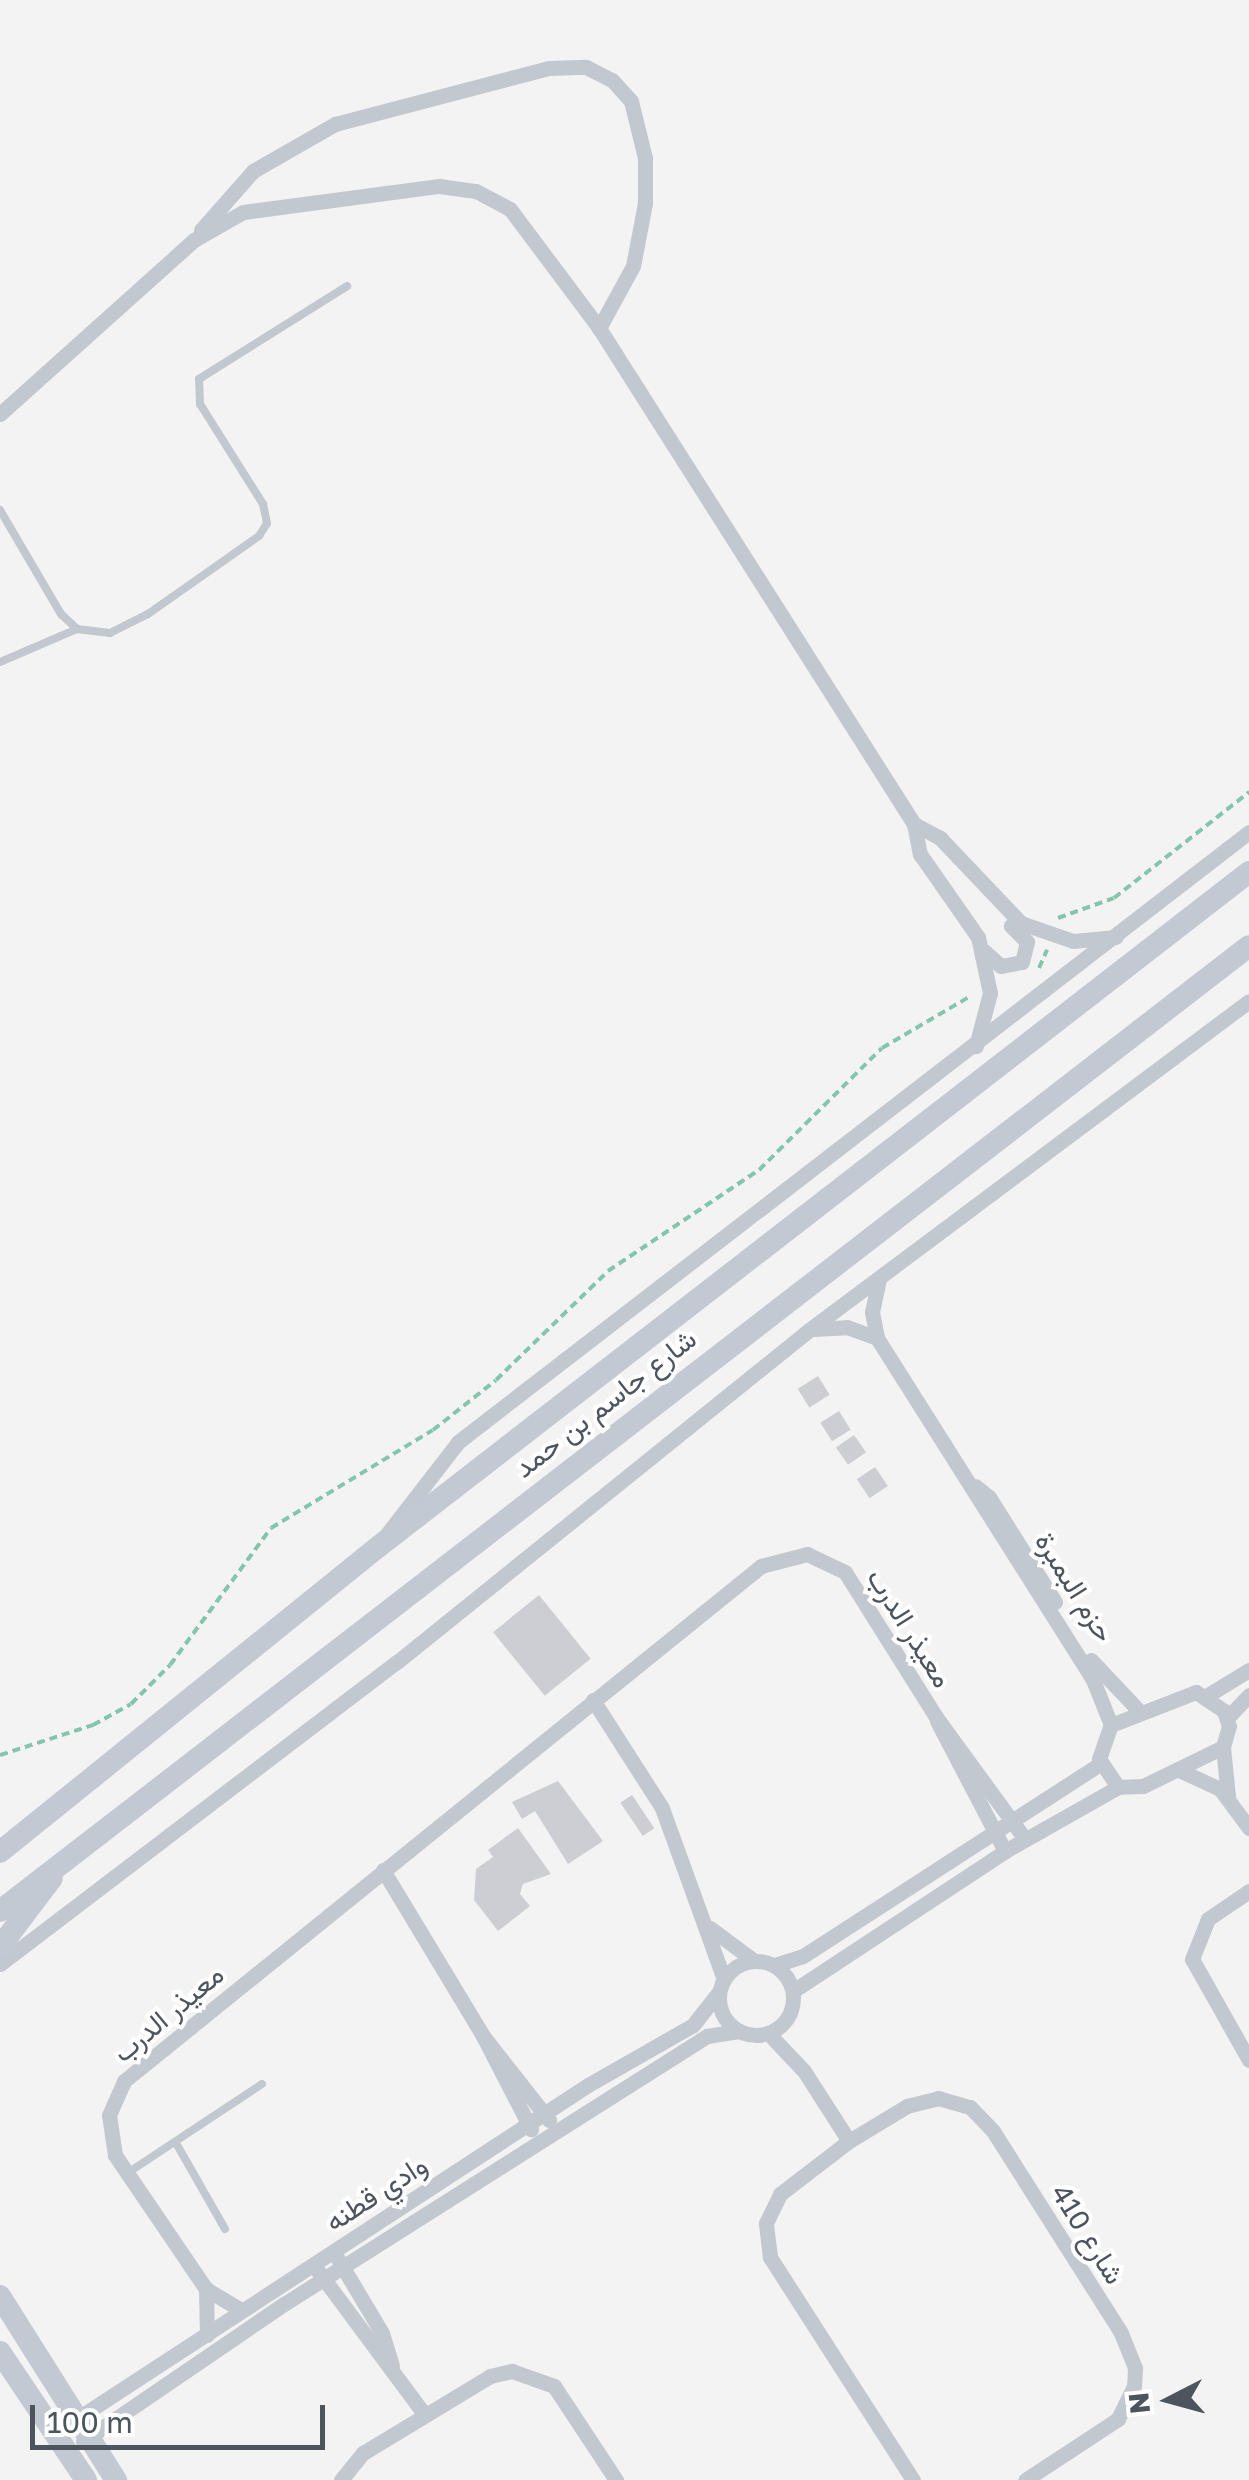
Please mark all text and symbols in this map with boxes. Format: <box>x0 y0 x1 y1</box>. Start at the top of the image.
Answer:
street label: شارع جاسم بن حمد <box>507 1322 703 1484</box>
street label: حزم البمبرة <box>1028 1526 1122 1648</box>
street label: معيذر الدرب <box>860 1562 960 1694</box>
street label: معيذر الدرب <box>106 1957 230 2069</box>
street label: وادي قطنه <box>319 2148 433 2238</box>
street label: شارع 410 <box>1044 2178 1132 2290</box>
north arrow <box>1119 2350 1219 2450</box>
scale bar <box>35 2385 330 2447</box>
text: N <box>1121 2391 1156 2415</box>
text: 100 m <box>47 2404 133 2440</box>

